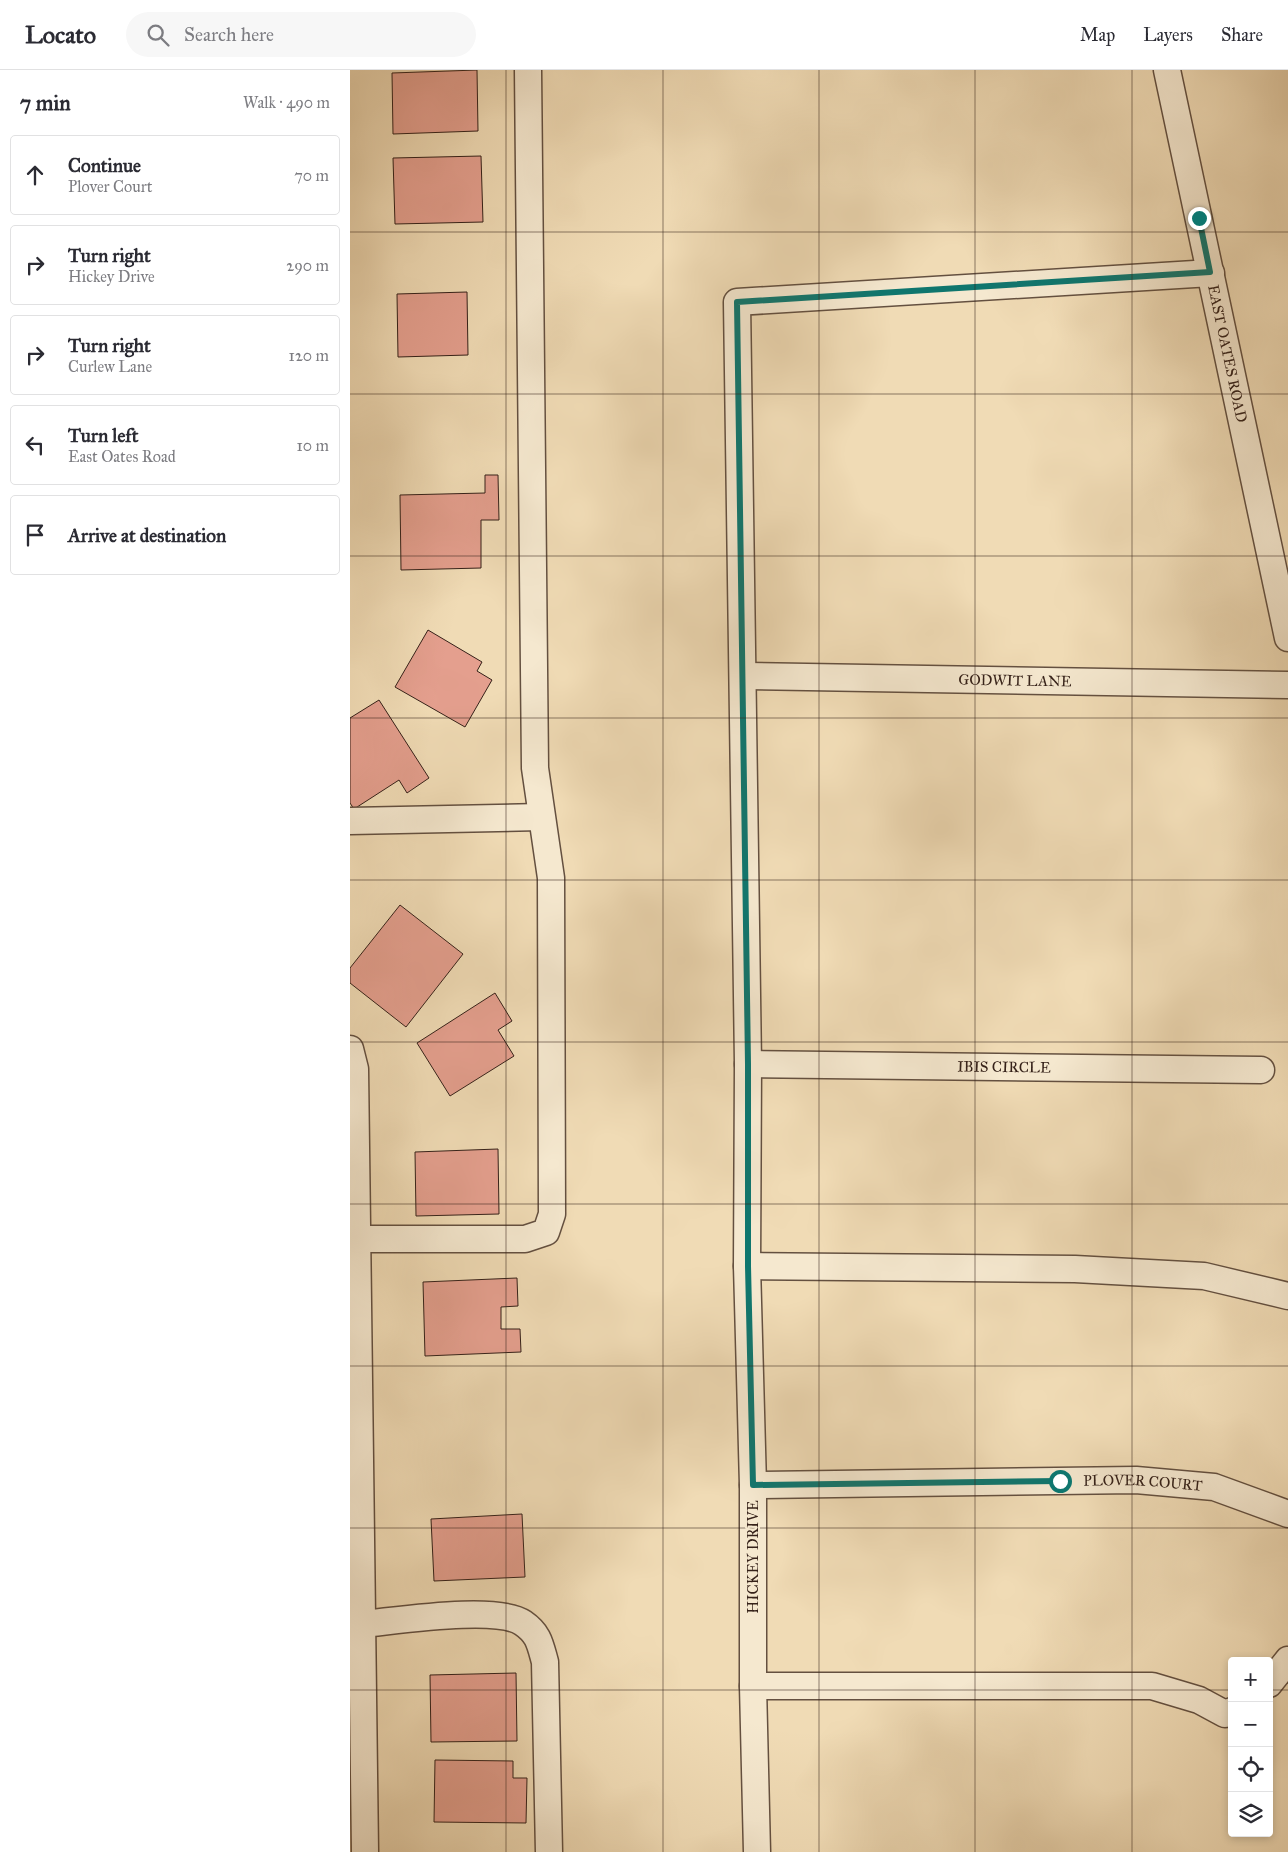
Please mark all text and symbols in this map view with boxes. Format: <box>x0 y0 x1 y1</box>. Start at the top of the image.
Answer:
search box <box>126 12 476 57</box>
text: Locato <box>25 20 96 50</box>
icon: search <box>144 21 172 49</box>
text: Search here <box>184 23 274 46</box>
text: Map <box>1080 24 1115 46</box>
text: Layers <box>1143 24 1193 46</box>
text: Share <box>1221 24 1263 46</box>
text: 7 min <box>20 90 71 116</box>
text: Walk · 490 m <box>243 93 330 112</box>
text: Continue <box>68 154 141 177</box>
icon: ahead <box>21 161 49 189</box>
text: 70 m <box>294 166 329 185</box>
text: Plover Court <box>68 177 152 196</box>
route end <box>1188 207 1211 230</box>
text: Turn right <box>68 244 151 267</box>
icon: right <box>21 251 49 279</box>
text: 290 m <box>286 256 329 275</box>
text: Hickey Drive <box>68 267 155 286</box>
street label: EAST OATES ROAD <box>1204 283 1251 424</box>
text: Turn right <box>68 334 151 357</box>
icon: right <box>21 341 49 369</box>
text: 120 m <box>289 346 329 365</box>
text: Curlew Lane <box>68 357 152 376</box>
text: Turn left <box>68 424 138 447</box>
icon: left <box>21 431 49 459</box>
text: 10 m <box>297 436 329 455</box>
text: East Oates Road <box>68 447 176 466</box>
icon: arrive <box>21 521 49 549</box>
text: Arrive at destination <box>68 524 226 547</box>
street label: GODWIT LANE <box>958 671 1072 690</box>
street label: IBIS CIRCLE <box>957 1057 1051 1077</box>
route start <box>1049 1470 1072 1493</box>
street label: PLOVER COURT <box>1083 1471 1203 1495</box>
street label: HICKEY DRIVE <box>744 1500 762 1614</box>
map controls <box>1228 1657 1273 1837</box>
button: + <box>1228 1657 1273 1702</box>
button: − <box>1228 1702 1273 1747</box>
button: locate <box>1228 1747 1273 1792</box>
button: layers <box>1228 1792 1273 1837</box>

